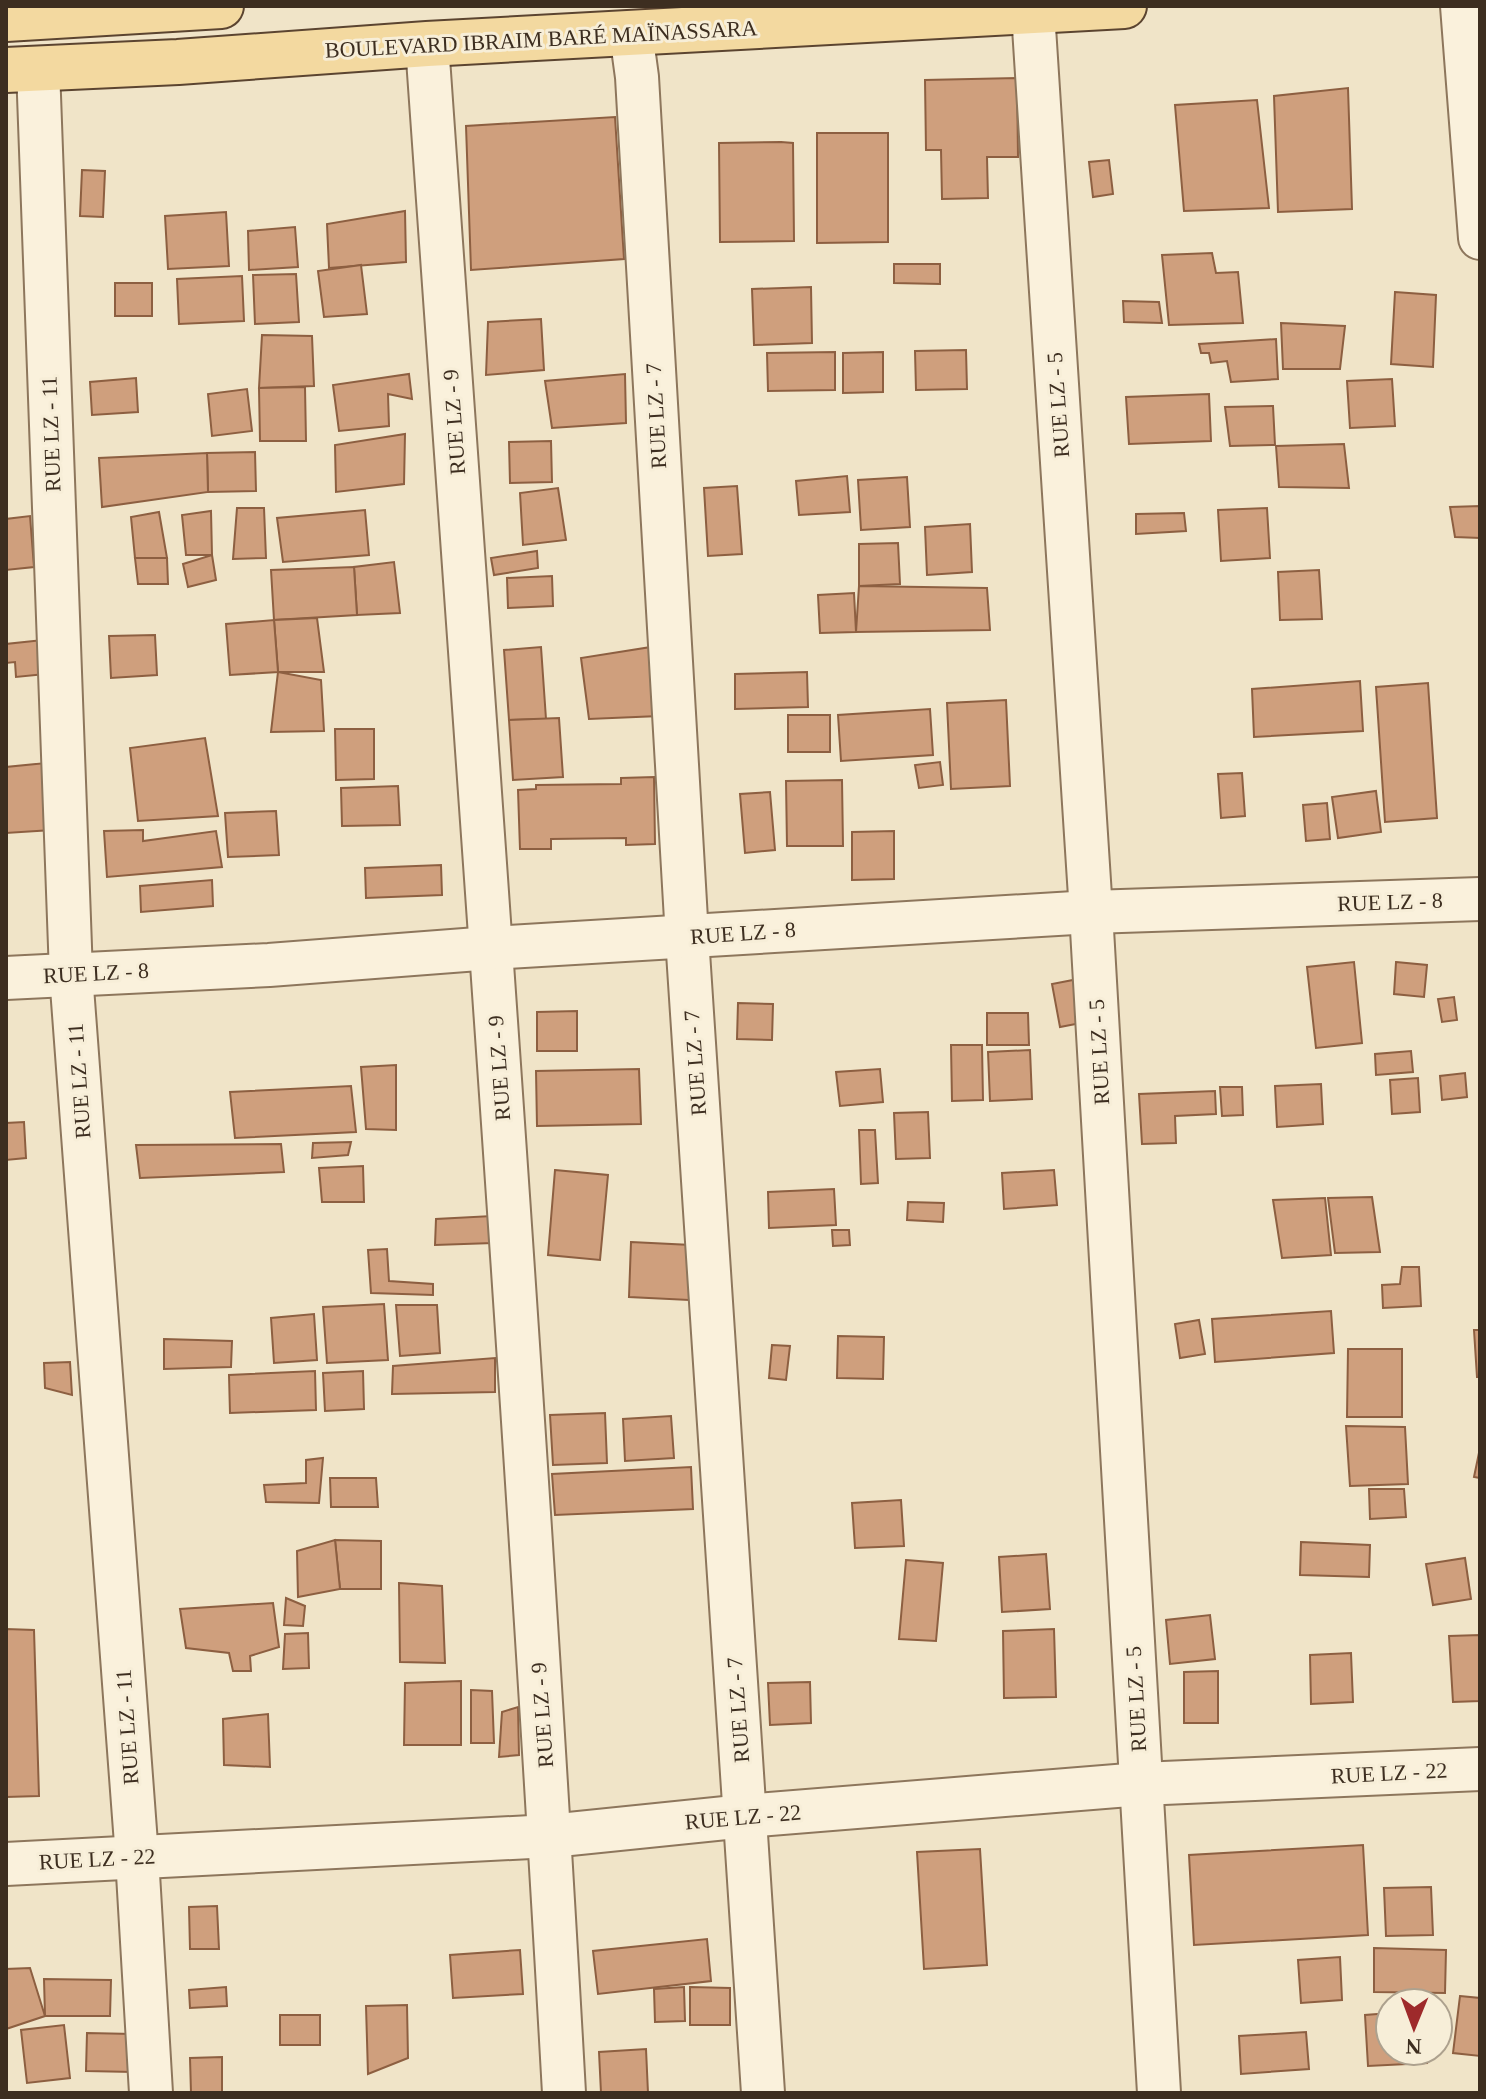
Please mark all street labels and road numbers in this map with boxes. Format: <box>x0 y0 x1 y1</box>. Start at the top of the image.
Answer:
street label: BOULEVARD IBRAIM BARÉ MAÏNASSARA <box>324 15 758 63</box>
street label: RUE LZ - 5 <box>1042 351 1074 459</box>
street label: RUE LZ - 7 <box>641 363 671 469</box>
street label: RUE LZ - 9 <box>438 368 470 476</box>
street label: RUE LZ - 11 <box>36 376 66 492</box>
street label: RUE LZ - 8 <box>1337 888 1443 916</box>
street label: RUE LZ - 8 <box>689 917 797 949</box>
street label: RUE LZ - 8 <box>43 958 149 988</box>
street label: RUE LZ - 5 <box>1084 999 1114 1105</box>
street label: RUE LZ - 7 <box>679 1009 711 1117</box>
street label: RUE LZ - 9 <box>483 1014 515 1122</box>
street label: RUE LZ - 11 <box>62 1022 96 1140</box>
street label: RUE LZ - 5 <box>1121 1646 1151 1752</box>
street label: RUE LZ - 7 <box>722 1656 754 1764</box>
street label: RUE LZ - 9 <box>526 1661 558 1769</box>
street label: RUE LZ - 11 <box>110 1668 144 1786</box>
street label: RUE LZ - 22 <box>1330 1757 1448 1789</box>
street label: RUE LZ - 22 <box>684 1799 802 1835</box>
street label: RUE LZ - 22 <box>38 1843 156 1875</box>

